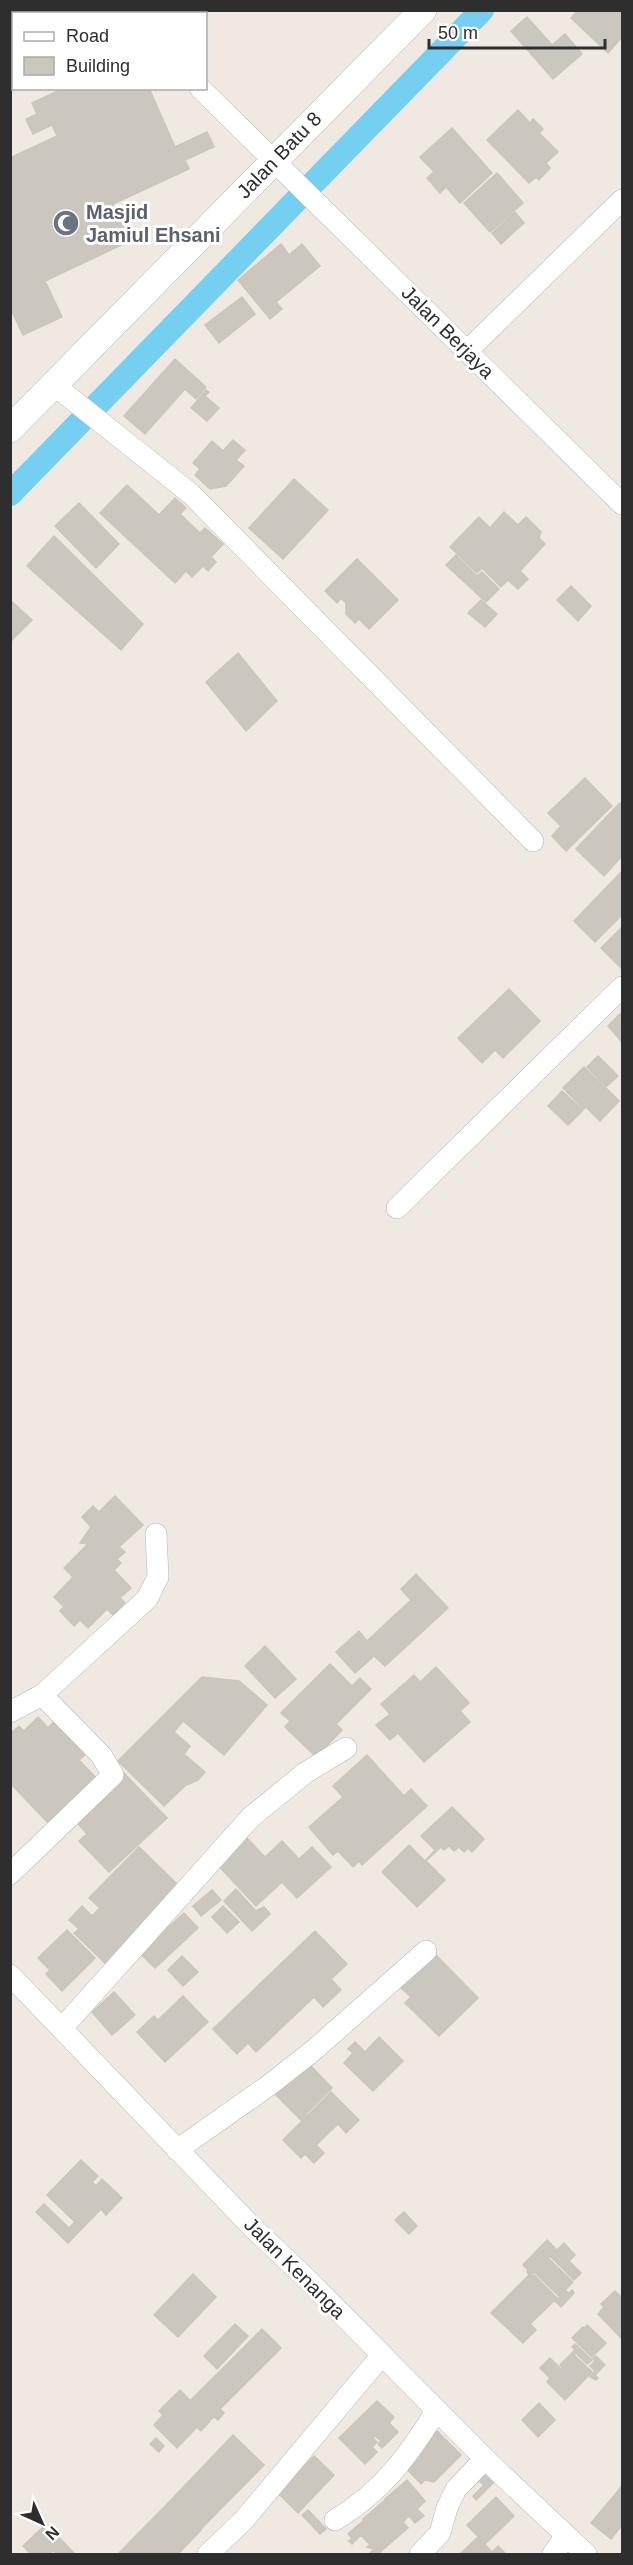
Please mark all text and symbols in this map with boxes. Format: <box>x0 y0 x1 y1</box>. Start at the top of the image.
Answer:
legend <box>12 12 207 90</box>
scale bar <box>429 12 604 50</box>
text: 50 m <box>438 23 478 43</box>
text: Road <box>66 26 109 46</box>
text: Building <box>66 56 130 76</box>
street label: Jalan Batu 8 <box>232 107 326 203</box>
place label: Masjid Jamiul Ehsani <box>86 201 221 246</box>
mosque icon: Masjid Jamiul Ehsani <box>51 208 81 238</box>
street label: Jalan Berjaya <box>397 281 499 383</box>
street label: Jalan Kenanga <box>240 2213 351 2324</box>
north arrow <box>12 2493 72 2553</box>
text: N <box>42 2523 62 2543</box>

